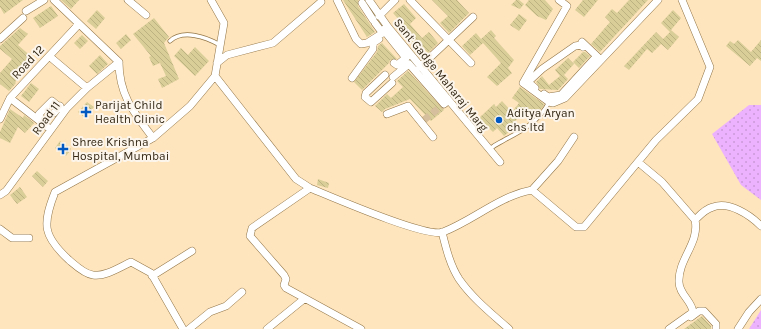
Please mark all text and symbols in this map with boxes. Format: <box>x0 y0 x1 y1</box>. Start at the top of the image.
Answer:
street label: Sant Gadge Maharaj Marg <box>391 16 491 135</box>
street label: Road 12 <box>9 42 47 82</box>
street label: Road 11 <box>29 98 63 138</box>
place label: Parijat Child Health Clinic <box>95 98 165 126</box>
marker: Parijat Child Health Clinic <box>80 106 92 118</box>
place label: Aditya Aryan chs ltd <box>507 106 575 134</box>
marker: Aditya Aryan chs ltd <box>494 115 504 125</box>
place label: Shree Krishna Hospital, Mumbai <box>72 135 169 163</box>
marker: Shree Krishna Hospital, Mumbai <box>57 143 69 155</box>

